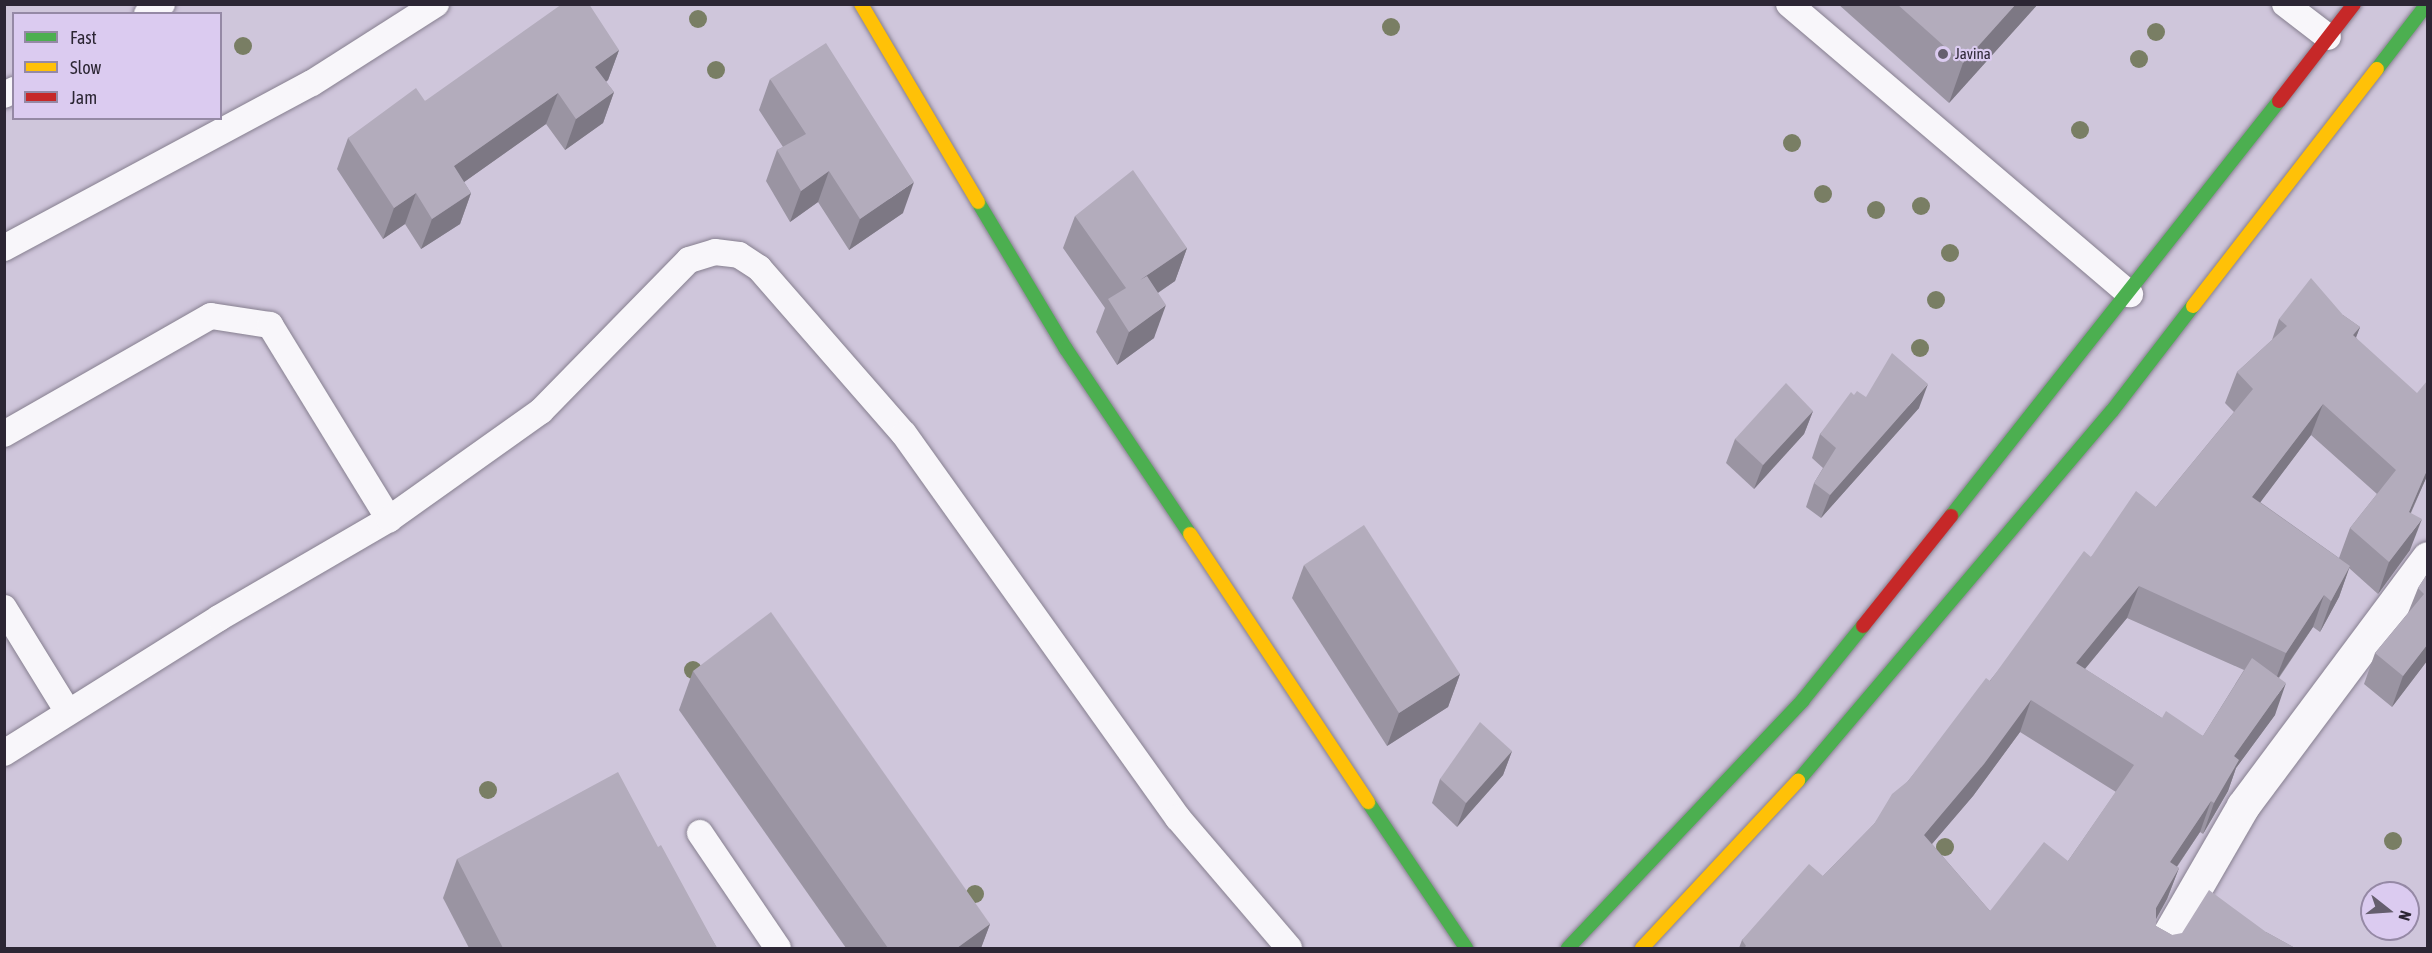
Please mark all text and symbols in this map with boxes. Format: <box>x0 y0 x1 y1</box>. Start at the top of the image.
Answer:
legend <box>12 12 222 120</box>
text: Fast <box>70 27 97 48</box>
place label: Javina <box>1955 45 1991 63</box>
marker: Javina <box>1936 47 1950 61</box>
text: Slow <box>70 57 101 78</box>
text: Jam <box>70 87 97 108</box>
north arrow <box>2360 881 2420 941</box>
text: N <box>2395 909 2415 923</box>

